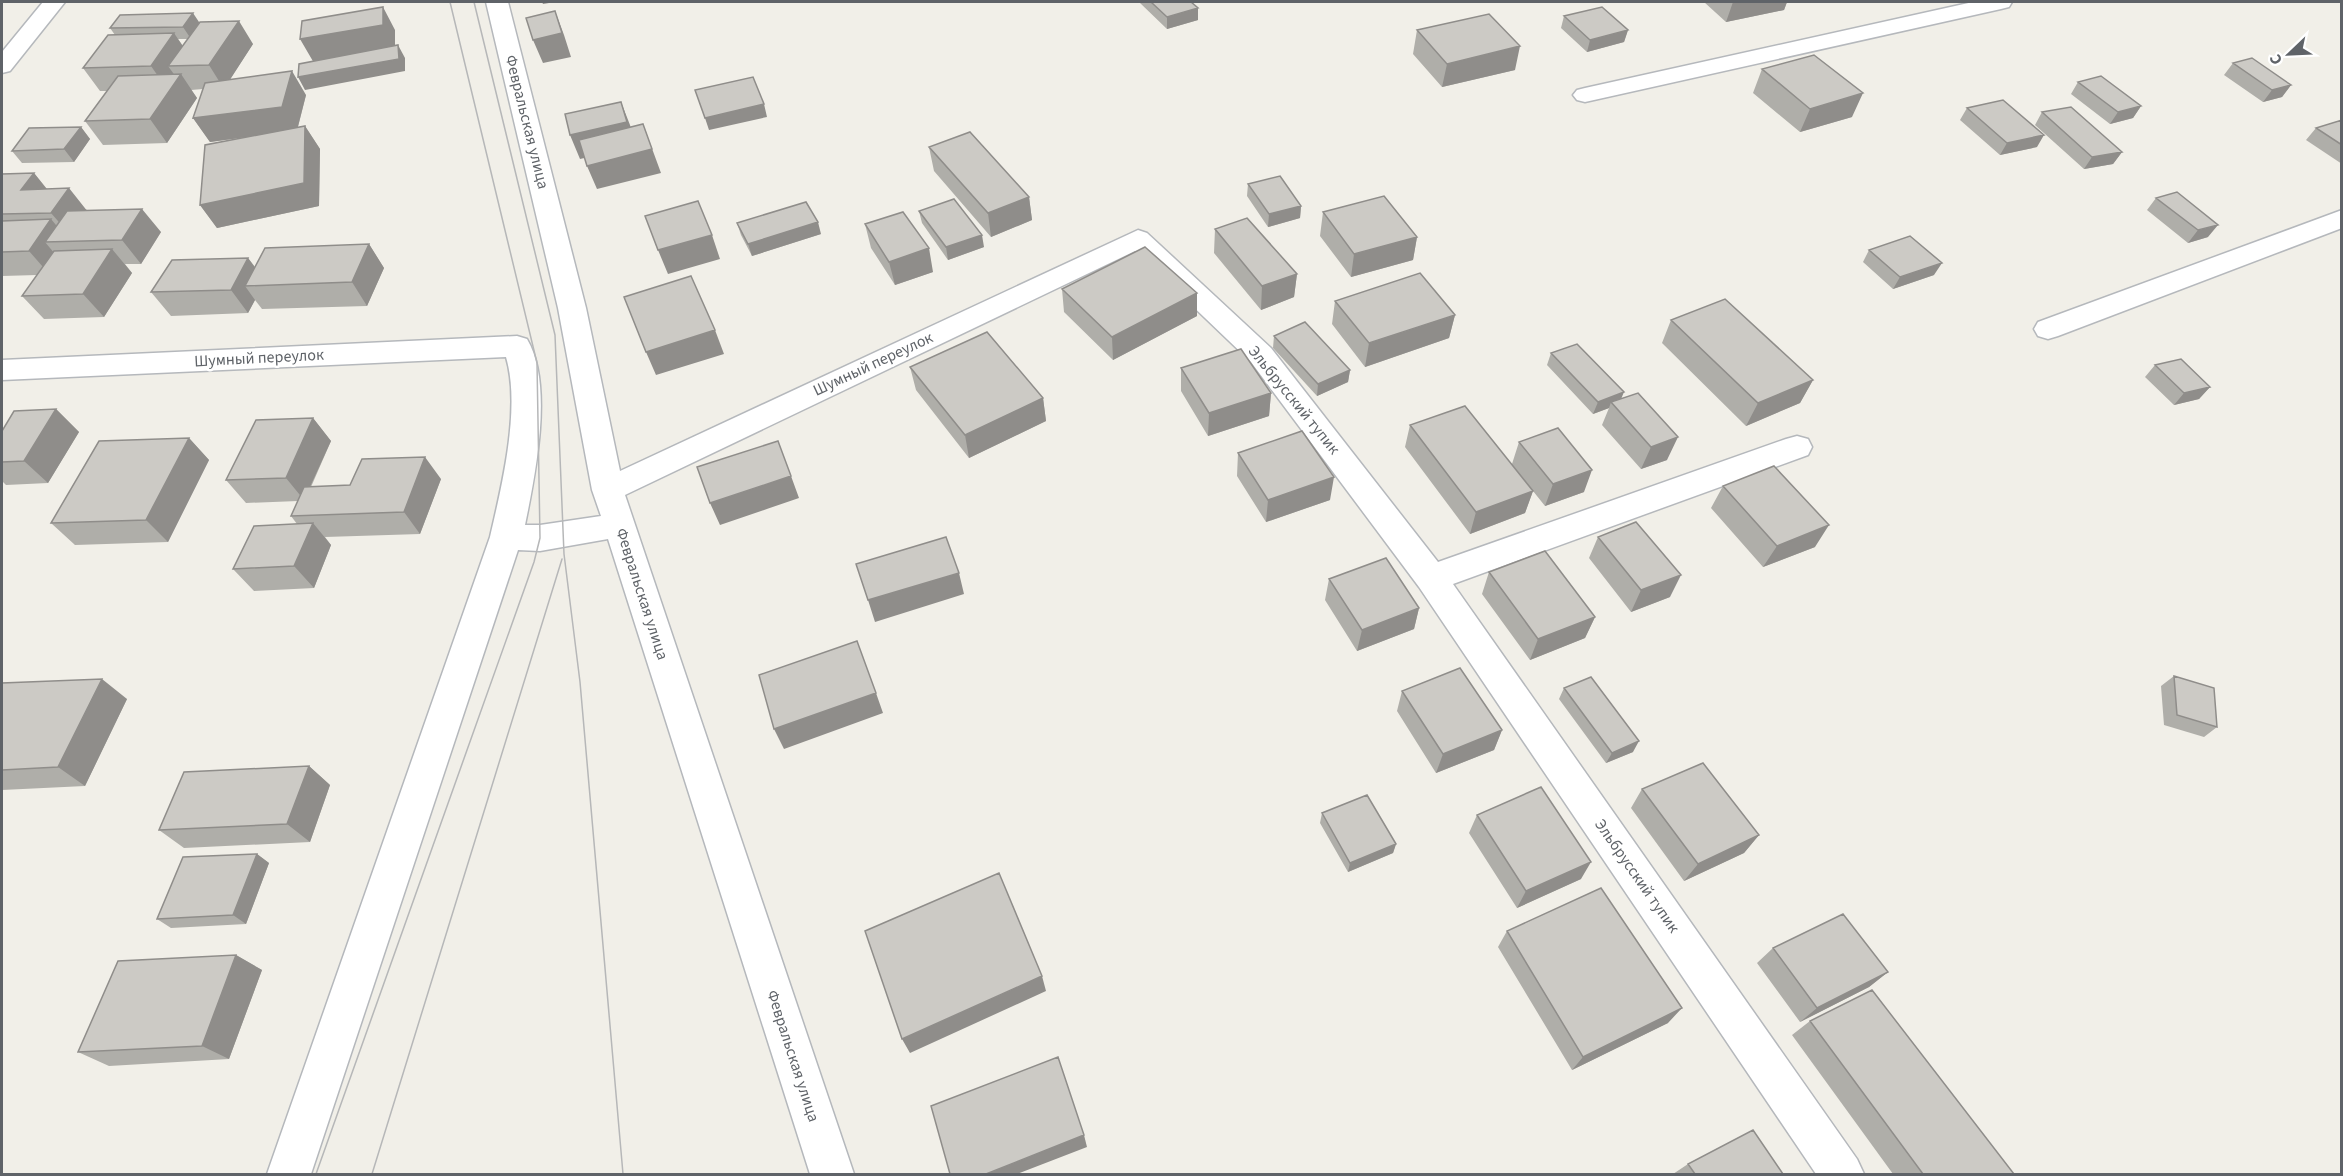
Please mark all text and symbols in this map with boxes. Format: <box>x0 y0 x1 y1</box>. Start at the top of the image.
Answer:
north arrow <box>2259 24 2319 84</box>
text: С <box>2264 51 2288 68</box>
street label: Февральская улица <box>500 53 554 191</box>
street label: Шумный переулок <box>810 327 937 401</box>
street label: Эльбрусский тупик <box>1243 341 1345 459</box>
street label: Шумный переулок <box>194 344 324 372</box>
street label: Февральская улица <box>610 525 674 663</box>
street label: Эльбрусский тупик <box>1589 815 1685 937</box>
street label: Февральская улица <box>761 987 825 1125</box>

